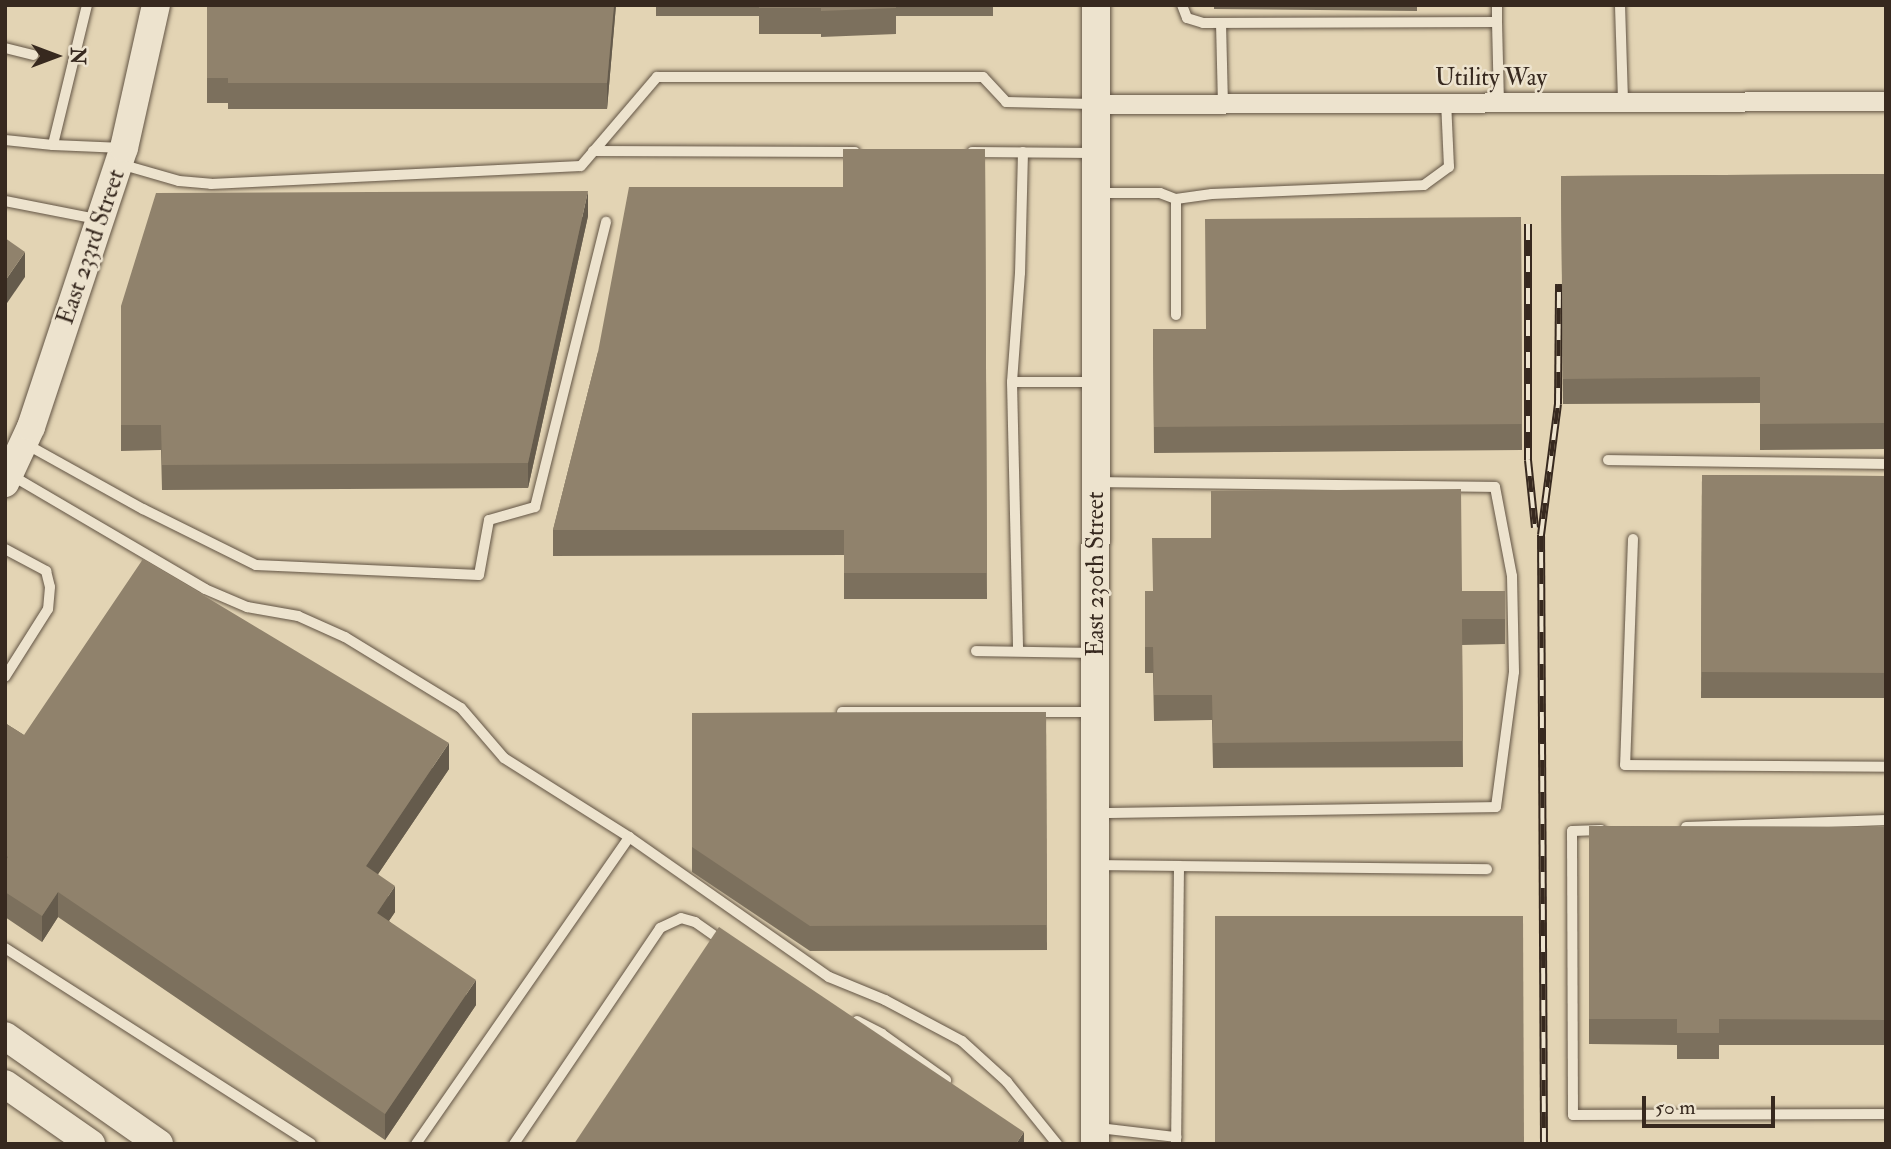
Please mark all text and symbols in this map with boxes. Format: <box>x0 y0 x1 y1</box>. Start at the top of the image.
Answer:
north arrow <box>21 21 91 91</box>
text: N <box>65 47 89 65</box>
street label: Utility Way <box>1435 64 1547 92</box>
street label: East 233rd Street <box>51 166 131 328</box>
street label: East 230th Street <box>1082 491 1110 657</box>
scale bar <box>1646 1082 1779 1126</box>
text: 50 m <box>1655 1094 1696 1121</box>

